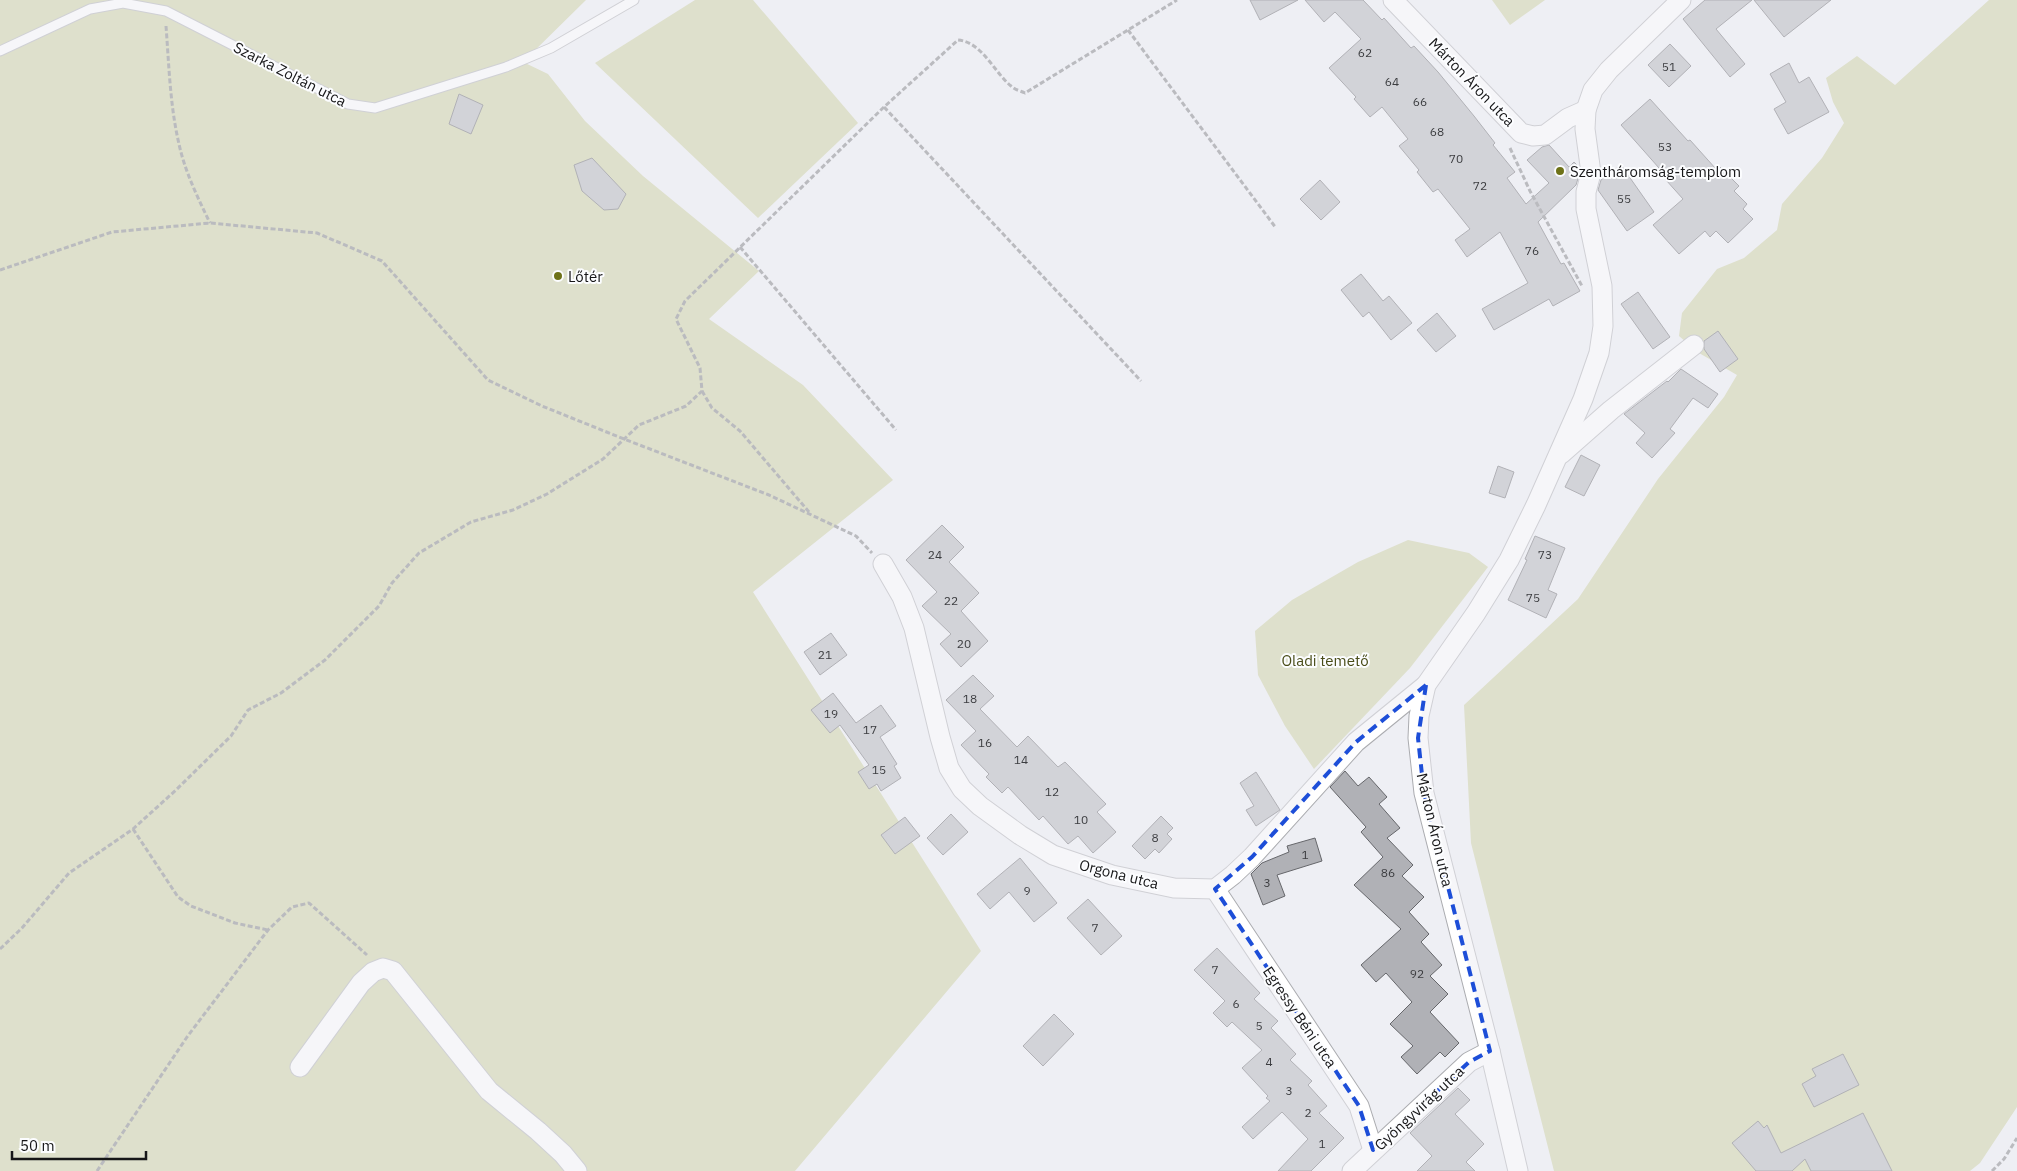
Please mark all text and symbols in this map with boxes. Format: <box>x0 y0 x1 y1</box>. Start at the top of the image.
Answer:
street label: Márton Áron utca <box>1425 34 1519 130</box>
street label: Szarka Zoltán utca <box>230 37 350 111</box>
house number: 62 <box>1358 45 1372 60</box>
house number: 51 <box>1662 59 1676 74</box>
house number: 64 <box>1385 74 1399 89</box>
house number: 66 <box>1413 94 1427 109</box>
house number: 68 <box>1430 124 1444 139</box>
house number: 53 <box>1658 139 1672 154</box>
house number: 70 <box>1449 151 1463 166</box>
place label: Szentháromság-templom <box>1570 162 1741 181</box>
marker: Szentháromság-templom <box>1554 165 1566 177</box>
house number: 72 <box>1473 178 1487 193</box>
house number: 55 <box>1617 191 1631 206</box>
house number: 76 <box>1525 243 1539 258</box>
place label: Lőtér <box>568 267 603 286</box>
marker: Lőtér <box>552 270 564 282</box>
house number: 24 <box>928 547 942 562</box>
house number: 73 <box>1538 547 1552 562</box>
house number: 75 <box>1526 590 1540 605</box>
house number: 22 <box>944 593 958 608</box>
house number: 20 <box>957 636 971 651</box>
house number: 21 <box>818 647 832 662</box>
park label: Oladi temető <box>1281 651 1369 670</box>
house number: 18 <box>963 691 977 706</box>
house number: 19 <box>824 706 838 721</box>
house number: 17 <box>863 722 877 737</box>
house number: 16 <box>978 735 992 750</box>
house number: 14 <box>1014 752 1028 767</box>
house number: 15 <box>872 762 886 777</box>
street label: Márton Áron utca <box>1413 771 1457 889</box>
house number: 12 <box>1045 784 1059 799</box>
house number: 10 <box>1074 812 1088 827</box>
house number: 8 <box>1151 830 1159 845</box>
house number: 1 <box>1301 847 1309 862</box>
street label: Orgona utca <box>1077 855 1161 893</box>
house number: 86 <box>1381 865 1395 880</box>
house number: 3 <box>1263 875 1271 890</box>
house number: 9 <box>1023 883 1031 898</box>
house number: 7 <box>1091 920 1099 935</box>
house number: 7 <box>1211 962 1219 977</box>
street label: Egressy Béni utca <box>1259 963 1341 1071</box>
house number: 92 <box>1410 966 1424 981</box>
house number: 6 <box>1232 996 1240 1011</box>
house number: 5 <box>1255 1018 1263 1033</box>
house number: 4 <box>1265 1054 1273 1069</box>
street label: Gyöngyvirág utca <box>1370 1062 1468 1154</box>
house number: 3 <box>1285 1083 1293 1098</box>
house number: 2 <box>1304 1105 1312 1120</box>
scale bar <box>12 1128 146 1160</box>
text: 50 m <box>20 1136 55 1155</box>
house number: 1 <box>1318 1136 1326 1151</box>

